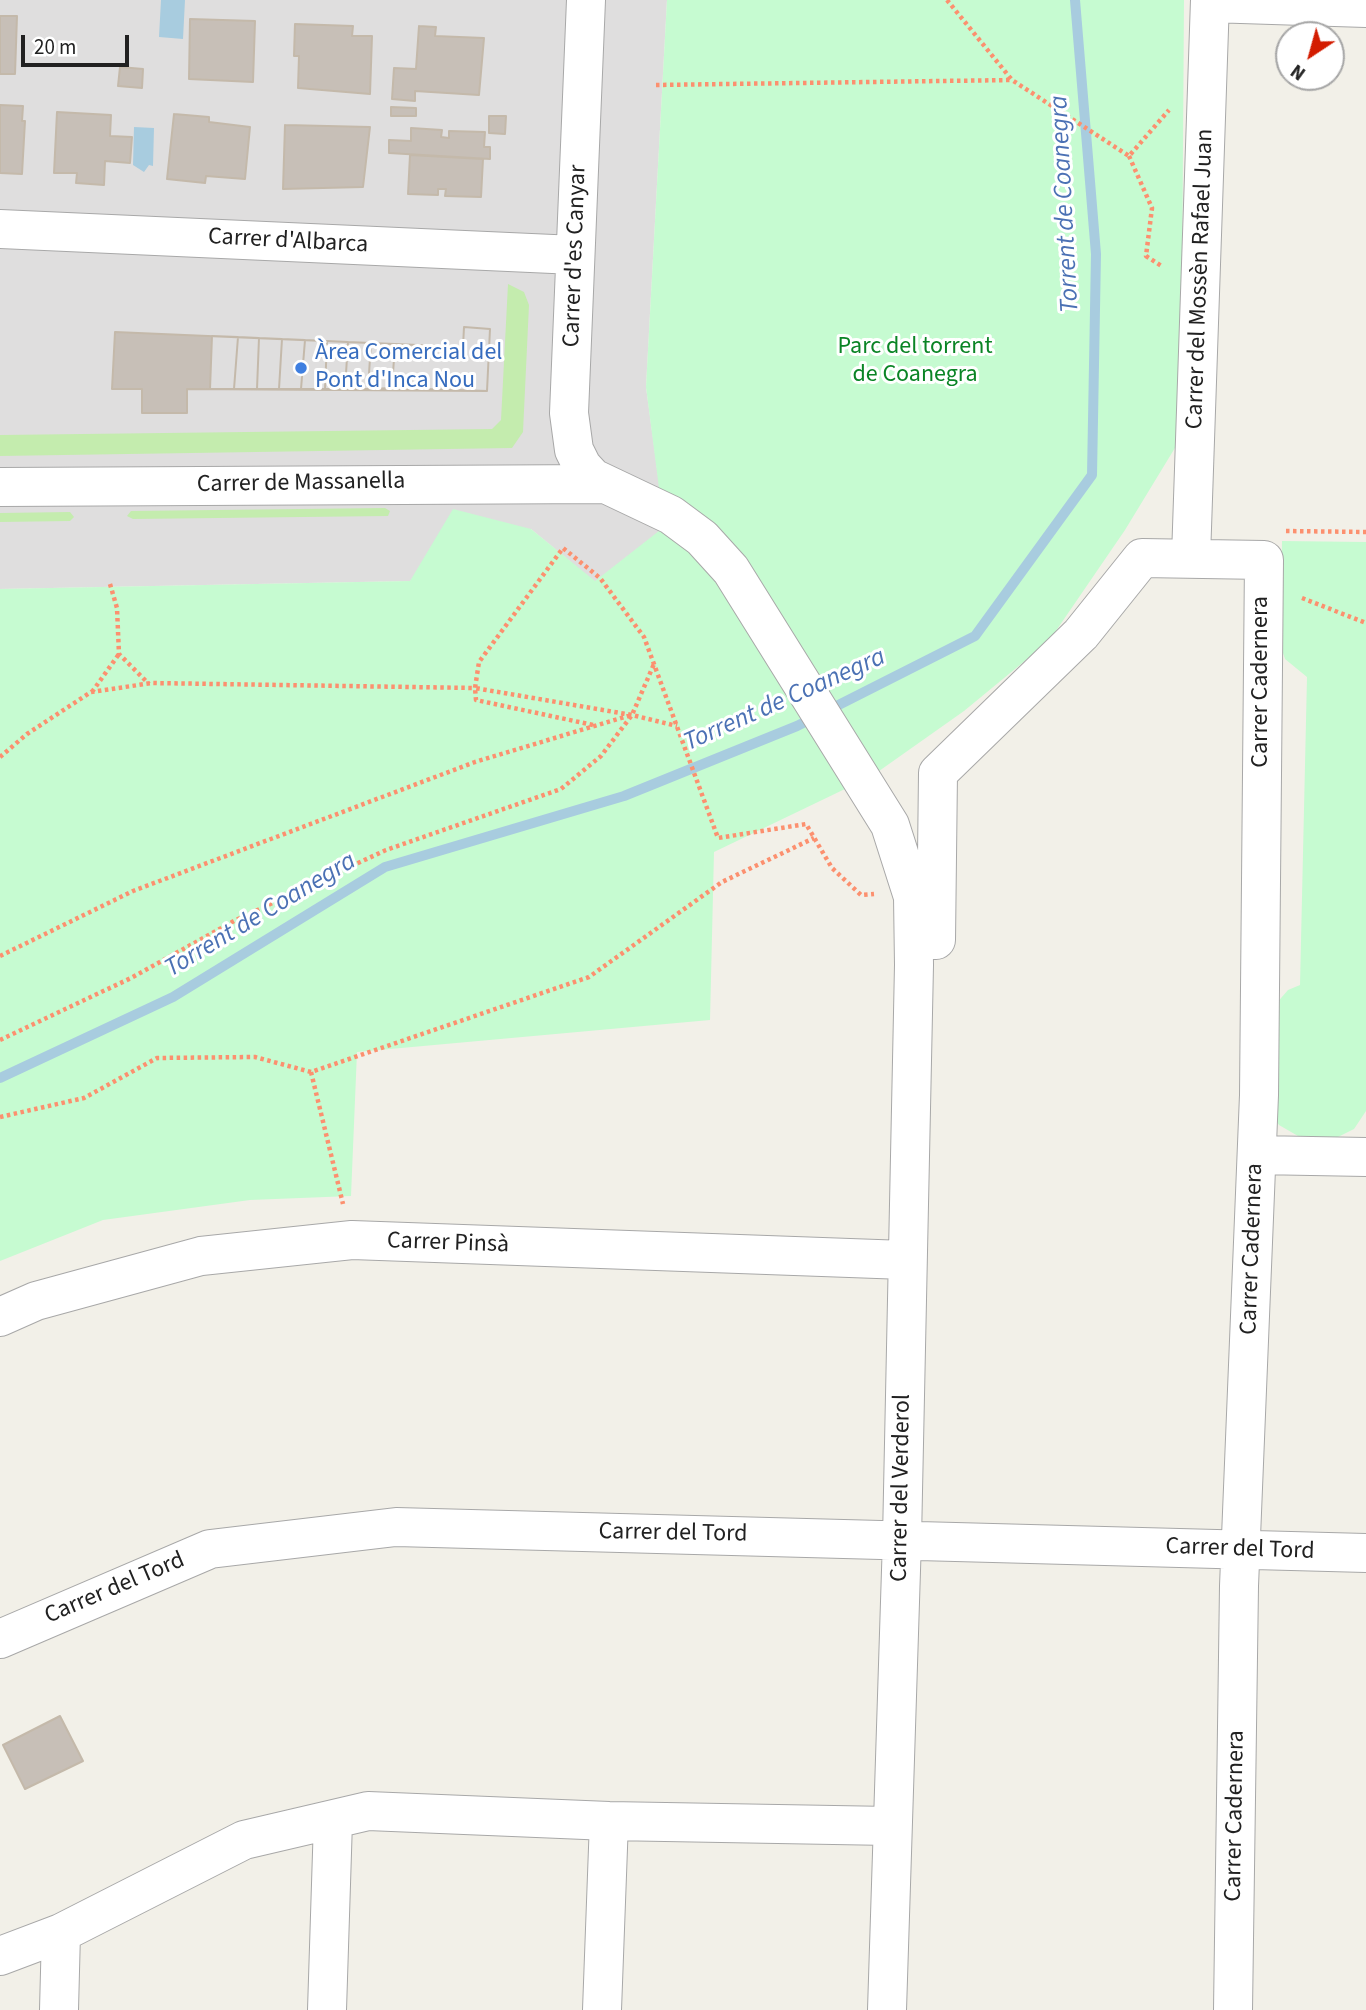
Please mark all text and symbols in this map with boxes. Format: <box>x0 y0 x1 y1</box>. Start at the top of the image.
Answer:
scale bar <box>24 21 133 65</box>
north arrow <box>1275 21 1345 91</box>
text: 20 m <box>34 32 76 62</box>
text: N <box>1285 57 1312 86</box>
water label: Torrent de Coanegra <box>1045 94 1087 314</box>
street label: Carrer del Mossèn Rafael Juan <box>1181 128 1221 430</box>
street label: Carrer d'es Canyar <box>558 164 594 348</box>
street label: Carrer d'Albarca <box>207 223 369 261</box>
park label: Parc del torrent de Coanegra <box>838 334 992 390</box>
place label: Àrea Comercial del Pont d'Inca Nou <box>315 340 502 396</box>
marker: Àrea Comercial del Pont d'Inca Nou <box>293 360 309 376</box>
street label: Carrer de Massanella <box>197 468 405 500</box>
street label: Carrer Cadernera <box>1248 596 1276 768</box>
water label: Torrent de Coanegra <box>679 642 891 760</box>
water label: Torrent de Coanegra <box>160 847 362 985</box>
street label: Carrer Cadernera <box>1236 1163 1270 1335</box>
street label: Carrer Pinsà <box>387 1227 509 1261</box>
street label: Carrer del Verderol <box>886 1394 918 1582</box>
street label: Carrer del Tord <box>598 1518 748 1550</box>
street label: Carrer del Tord <box>1165 1533 1315 1567</box>
street label: Carrer del Tord <box>41 1547 189 1631</box>
street label: Carrer Cadernera <box>1220 1730 1252 1902</box>

